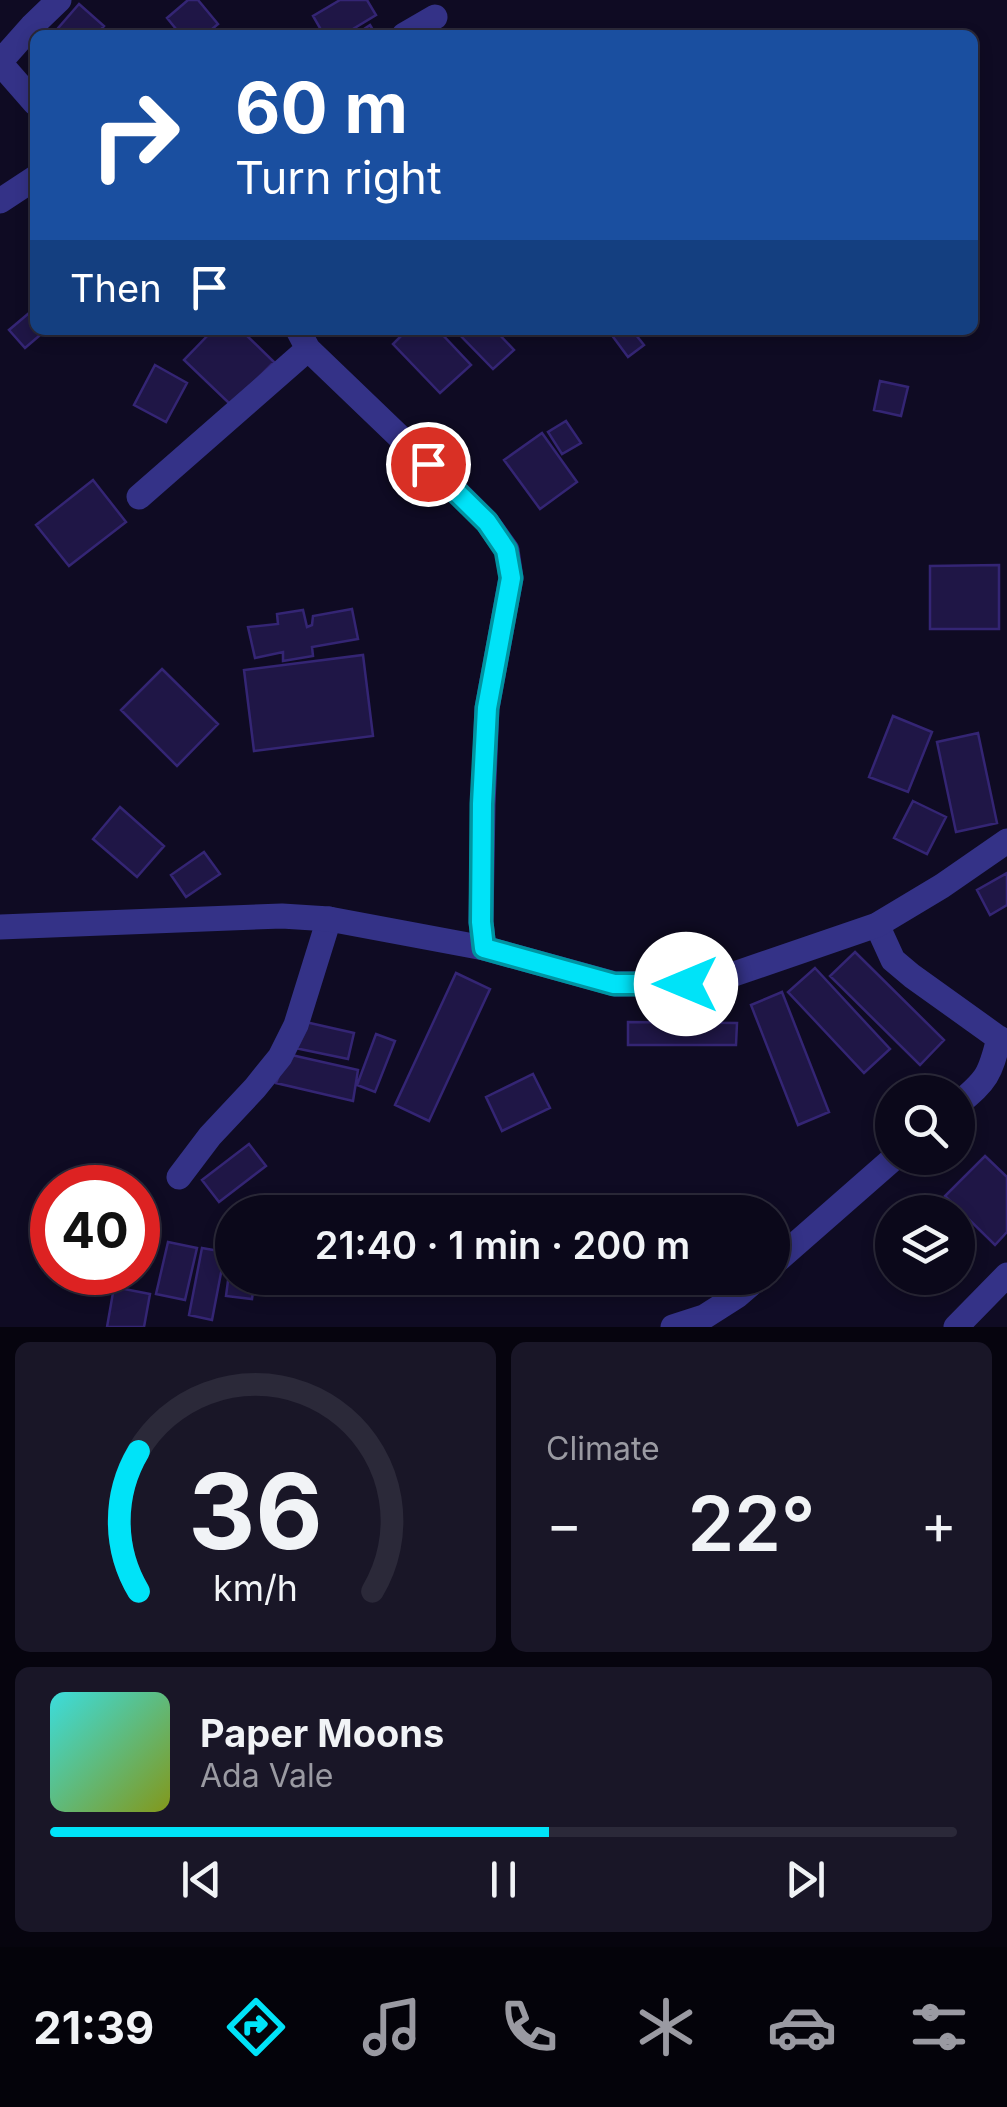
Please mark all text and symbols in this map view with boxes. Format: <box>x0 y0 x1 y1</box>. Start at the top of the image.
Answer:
text: 60 m <box>235 65 408 150</box>
icon: right <box>70 70 200 200</box>
text: Turn right <box>235 150 442 205</box>
icon: arrive <box>182 260 237 315</box>
text: Then <box>70 265 162 311</box>
pin <box>386 422 471 507</box>
icon: arrive <box>401 437 456 492</box>
position arrow <box>634 932 738 1036</box>
map controls <box>875 1075 975 1295</box>
button: search <box>875 1075 975 1175</box>
speed limit sign: 40 <box>30 1165 160 1295</box>
button: layers <box>875 1195 975 1295</box>
text: 21:40 · 1 min · 200 m <box>315 1222 690 1268</box>
text: Climate <box>546 1429 660 1468</box>
text: 36 <box>188 1448 323 1574</box>
text: 22° <box>688 1478 815 1569</box>
text: − <box>546 1491 582 1557</box>
text: + <box>921 1491 957 1557</box>
text: km/h <box>213 1566 298 1610</box>
text: Paper Moons <box>200 1710 444 1756</box>
text: Ada Vale <box>200 1756 333 1795</box>
icon: previous <box>174 1852 229 1907</box>
icon: pause <box>476 1852 531 1907</box>
icon: next <box>778 1852 833 1907</box>
icon: directions <box>221 1992 291 2062</box>
icon: music <box>357 1992 427 2062</box>
icon: phone <box>494 1992 564 2062</box>
icon: climate <box>631 1992 701 2062</box>
icon: car <box>767 1992 837 2062</box>
icon: filters <box>904 1992 974 2062</box>
text: 21:39 <box>33 2000 154 2055</box>

